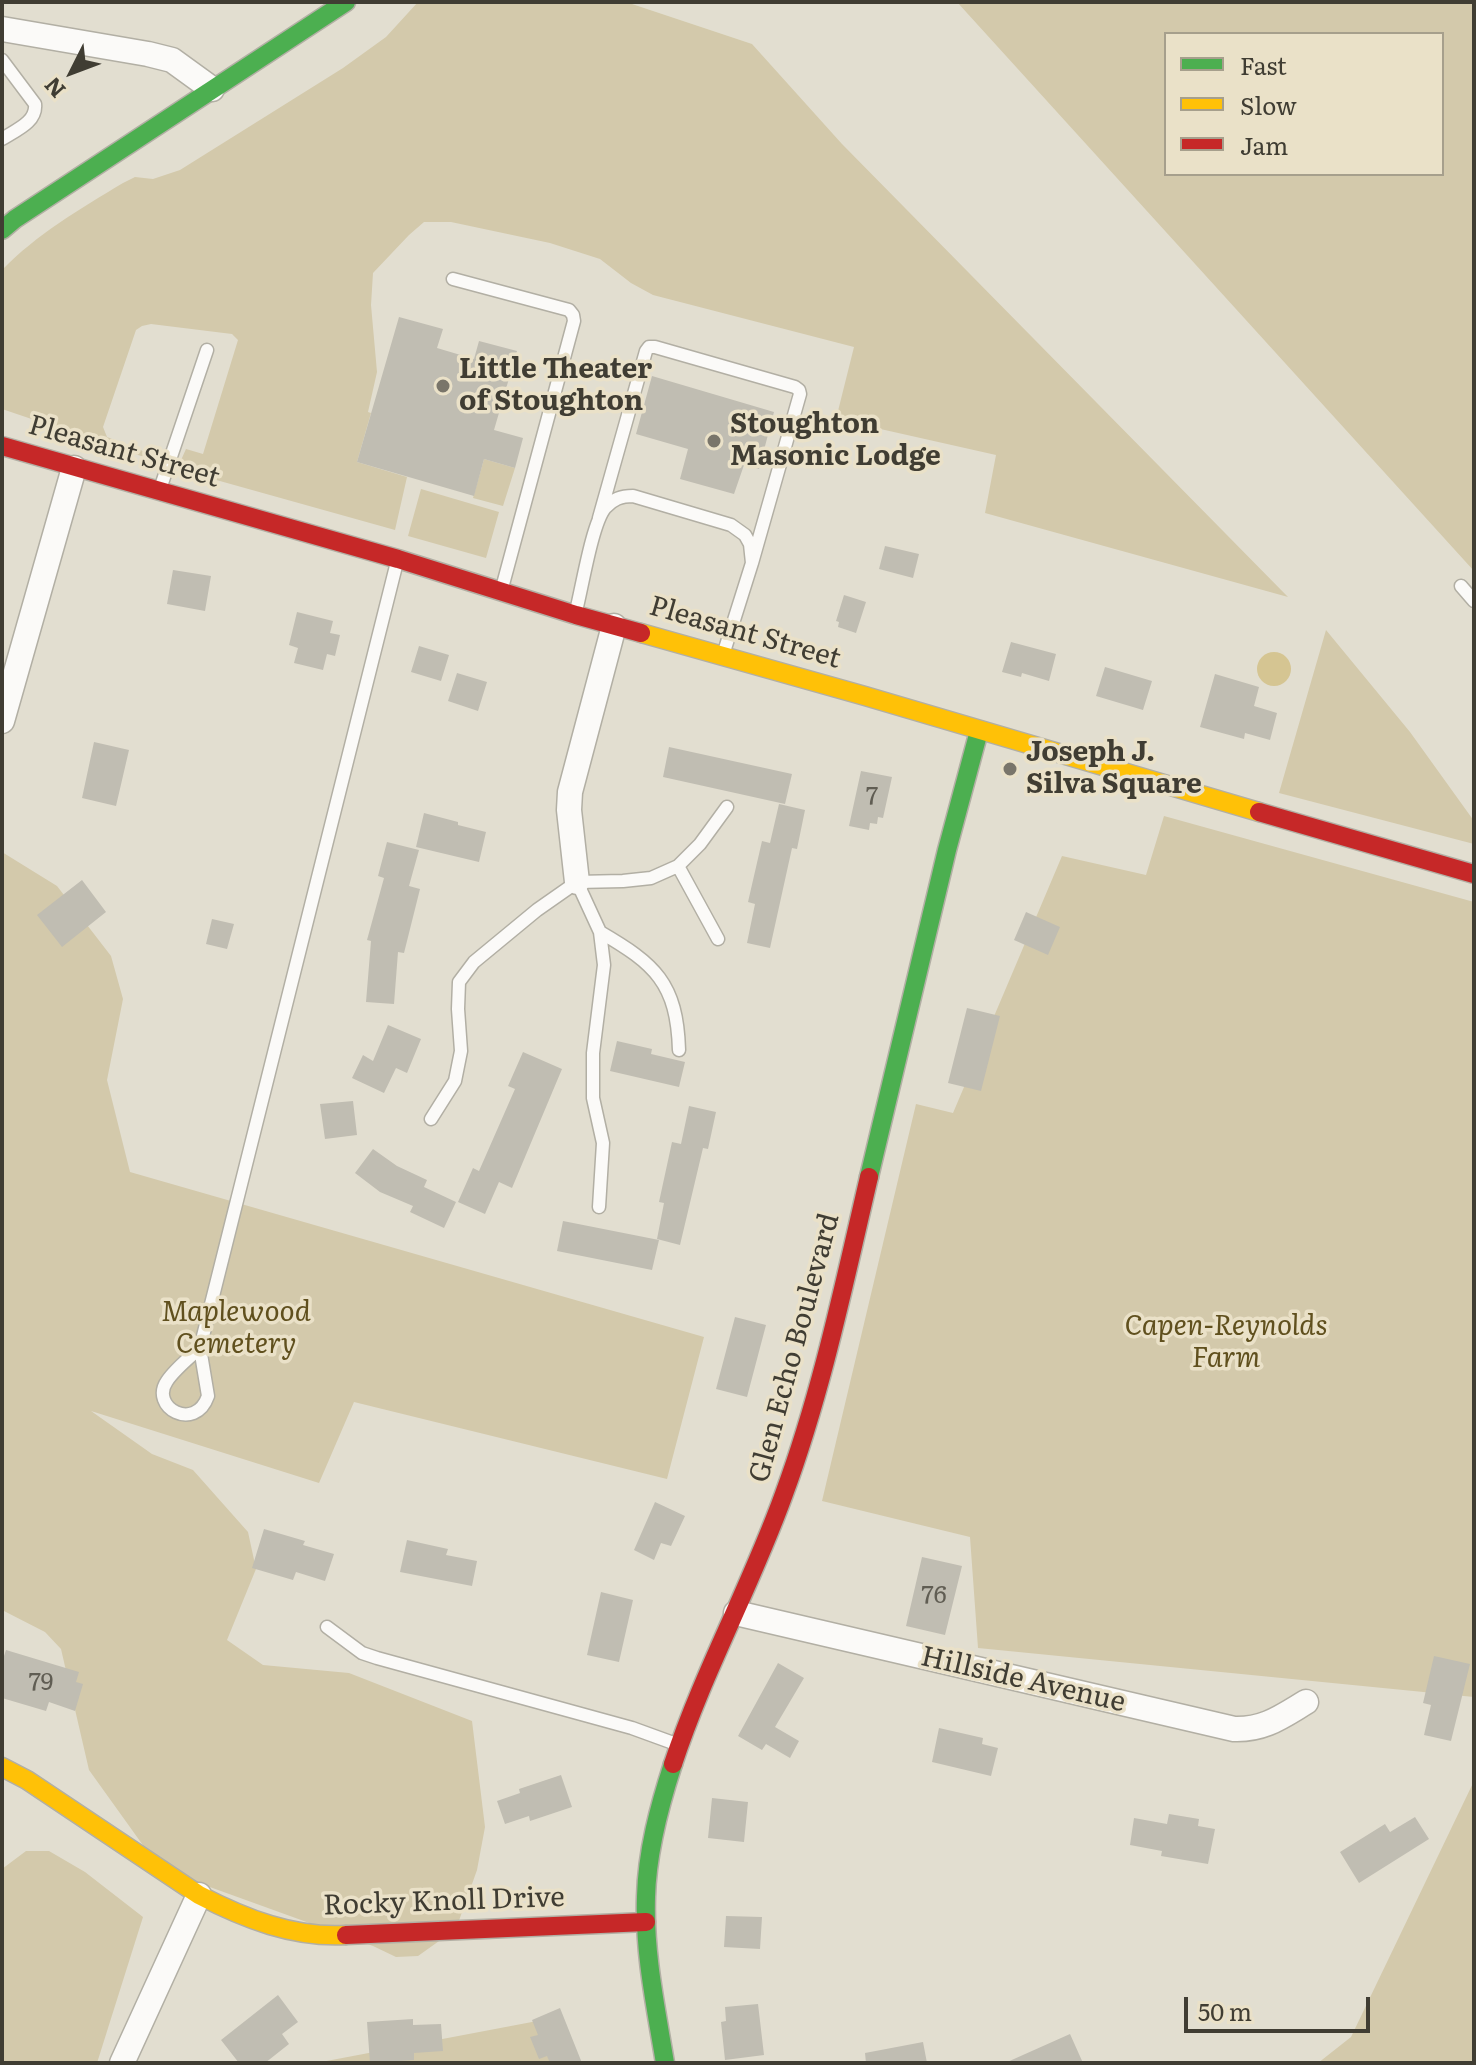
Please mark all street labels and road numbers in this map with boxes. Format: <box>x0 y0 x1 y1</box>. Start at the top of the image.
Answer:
street label: Pleasant Street <box>24 409 224 495</box>
street label: Pleasant Street <box>645 590 845 676</box>
street label: Glen Echo Boulevard <box>743 1210 847 1486</box>
street label: Hillside Avenue <box>917 1640 1129 1720</box>
street label: Rocky Knoll Drive <box>323 1881 565 1923</box>

